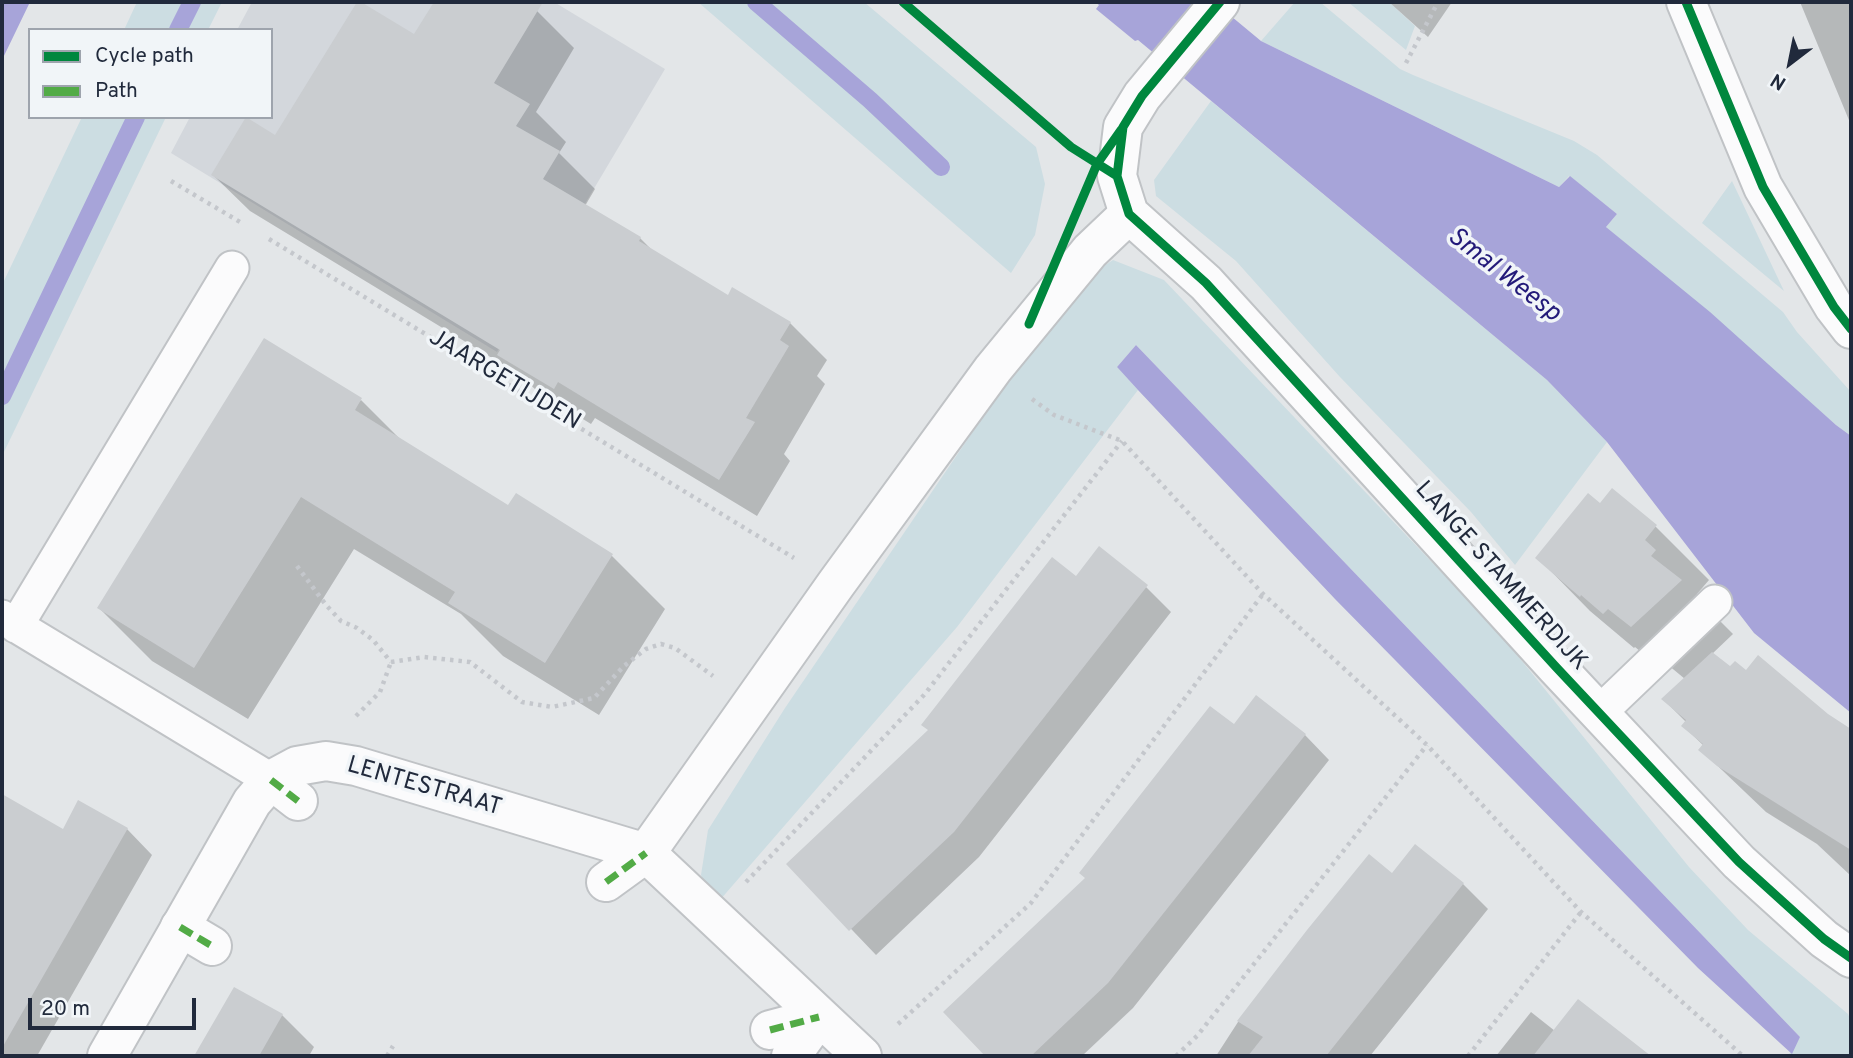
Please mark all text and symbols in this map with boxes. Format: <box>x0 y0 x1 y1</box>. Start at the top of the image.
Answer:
legend <box>28 28 273 119</box>
north arrow <box>1755 28 1825 98</box>
text: Cycle path <box>95 43 194 70</box>
text: N <box>1767 67 1791 95</box>
text: Path <box>95 78 138 105</box>
water label: Smal Weesp <box>1440 222 1566 330</box>
street label: JAARGETIJDEN <box>423 324 585 438</box>
street label: LANGE STAMMERDIJK <box>1408 477 1592 677</box>
street label: LENTESTRAAT <box>343 752 505 824</box>
scale bar <box>32 984 200 1028</box>
text: 20 m <box>41 996 90 1023</box>

